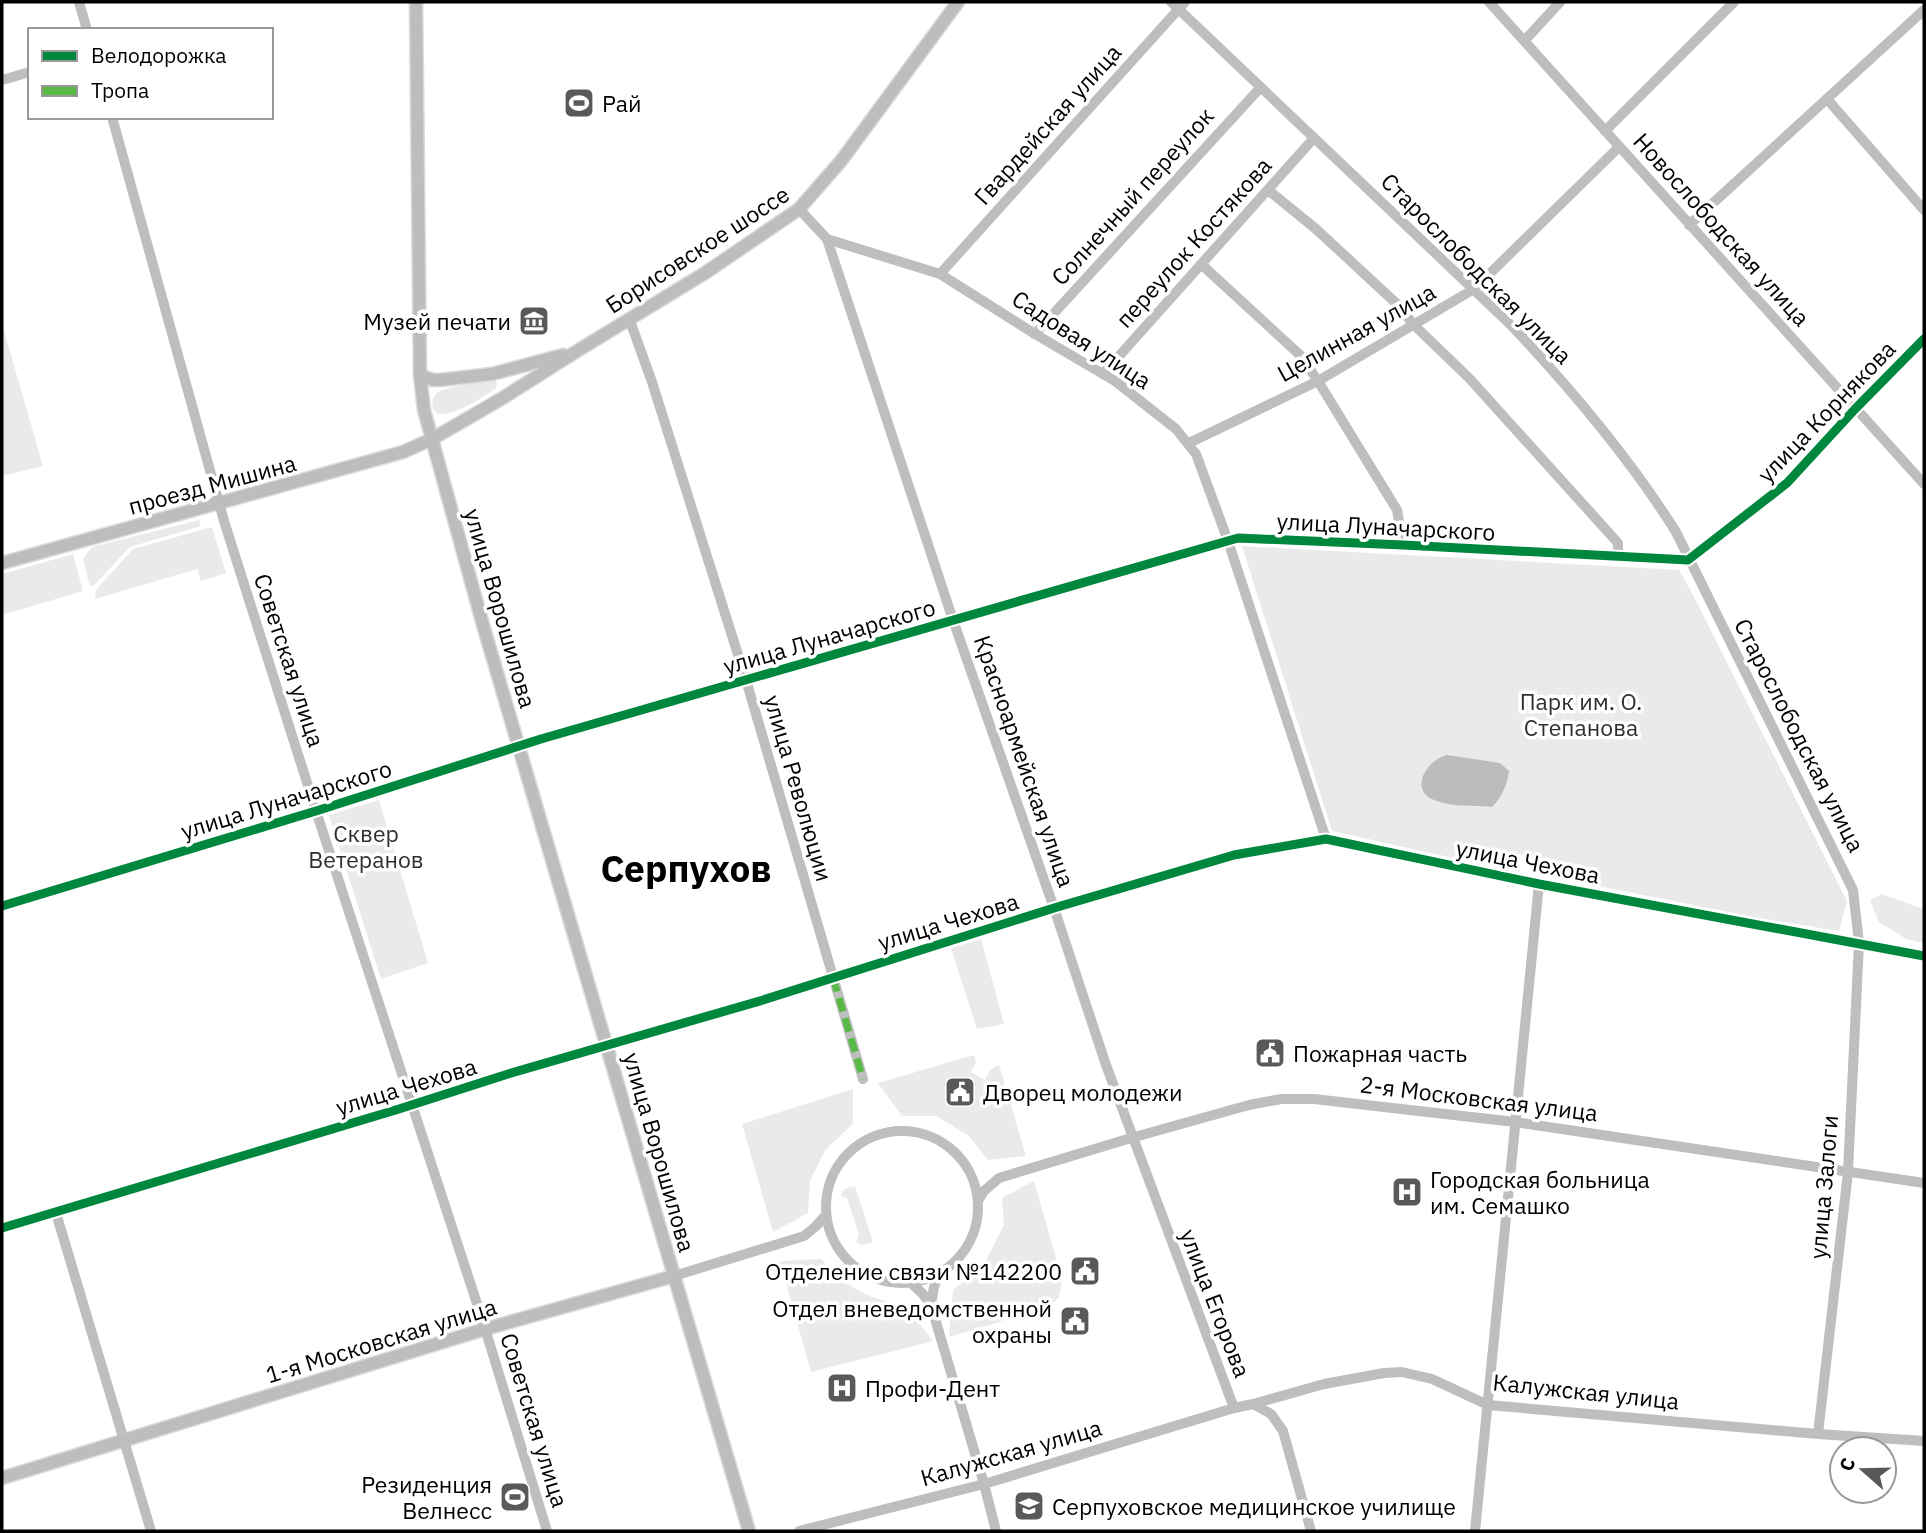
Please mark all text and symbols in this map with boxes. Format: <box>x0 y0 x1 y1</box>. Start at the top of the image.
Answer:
legend <box>28 28 273 119</box>
street label: Гвардейская улица <box>967 37 1127 211</box>
text: Велодорожка <box>91 41 226 69</box>
text: Тропа <box>91 76 149 104</box>
sports icon: Рай <box>562 86 596 120</box>
place label: Рай <box>602 88 642 118</box>
street label: Солнечный переулок <box>1044 101 1220 291</box>
street label: Новослободская улица <box>1627 126 1817 332</box>
street label: переулок Костякова <box>1109 151 1277 333</box>
street label: Старослободская улица <box>1375 166 1579 370</box>
street label: Борисовское шоссе <box>599 178 795 320</box>
street label: Целинная улица <box>1271 276 1441 388</box>
street label: Садовая улица <box>1007 283 1157 395</box>
museum icon: Музей печати <box>517 304 551 338</box>
place label: Музей печати <box>363 306 511 336</box>
street label: улица Корнякова <box>1751 334 1901 488</box>
street label: проезд Мишина <box>125 447 299 521</box>
street label: улица Ворошилова <box>458 505 544 711</box>
street label: улица Луначарского <box>1276 505 1496 547</box>
street label: Советская улица <box>248 569 332 751</box>
street label: улица Луначарского <box>720 591 938 681</box>
street label: Старослободская улица <box>1728 613 1872 857</box>
street label: Красноармейская улица <box>968 631 1082 891</box>
park label: Парк им. О. Степанова <box>1520 686 1642 742</box>
street label: улица Революции <box>758 691 840 885</box>
street label: улица Луначарского <box>177 753 395 845</box>
park label: Сквер Ветеранов <box>308 818 424 874</box>
street label: улица Чехова <box>1454 832 1602 890</box>
district label: Серпухов <box>600 844 772 892</box>
street label: улица Чехова <box>874 885 1022 957</box>
public building icon: Пожарная часть <box>1253 1036 1287 1070</box>
place label: Пожарная часть <box>1293 1038 1467 1068</box>
street label: улица Ворошилова <box>617 1049 703 1255</box>
street label: улица Чехова <box>332 1050 480 1122</box>
street label: 2-я Московская улица <box>1358 1069 1600 1127</box>
public building icon: Дворец молодежи <box>943 1075 977 1109</box>
place label: Дворец молодежи <box>983 1077 1182 1107</box>
street label: улица Залоги <box>1802 1114 1844 1260</box>
place label: Городская больница им. Семашко <box>1430 1164 1650 1220</box>
hospital icon: Городская больница им. Семашко <box>1390 1175 1424 1209</box>
street label: улица Егорова <box>1174 1225 1258 1381</box>
public building icon: Отделение связи №142200 <box>1068 1254 1102 1288</box>
place label: Отделение связи №142200 <box>765 1256 1062 1286</box>
street label: 1-я Московская улица <box>262 1291 500 1389</box>
place label: Отдел вневедомственной охраны <box>772 1293 1052 1349</box>
public building icon: Отдел вневедомственной охраны <box>1058 1304 1092 1338</box>
street label: Советская улица <box>494 1329 576 1511</box>
street label: Калужская улица <box>1491 1366 1681 1416</box>
hospital icon: Профи-Дент <box>825 1371 859 1405</box>
place label: Профи-Дент <box>865 1373 1000 1403</box>
street label: Калужская улица <box>917 1412 1105 1492</box>
north arrow <box>1828 1435 1898 1505</box>
text: С <box>1834 1454 1860 1474</box>
place label: Резиденция Велнесс <box>361 1469 492 1525</box>
sports icon: Резиденция Велнесс <box>498 1480 532 1514</box>
school or university icon: Серпуховское медицинское училище <box>1012 1489 1046 1523</box>
place label: Серпуховское медицинское училище <box>1052 1491 1456 1521</box>

